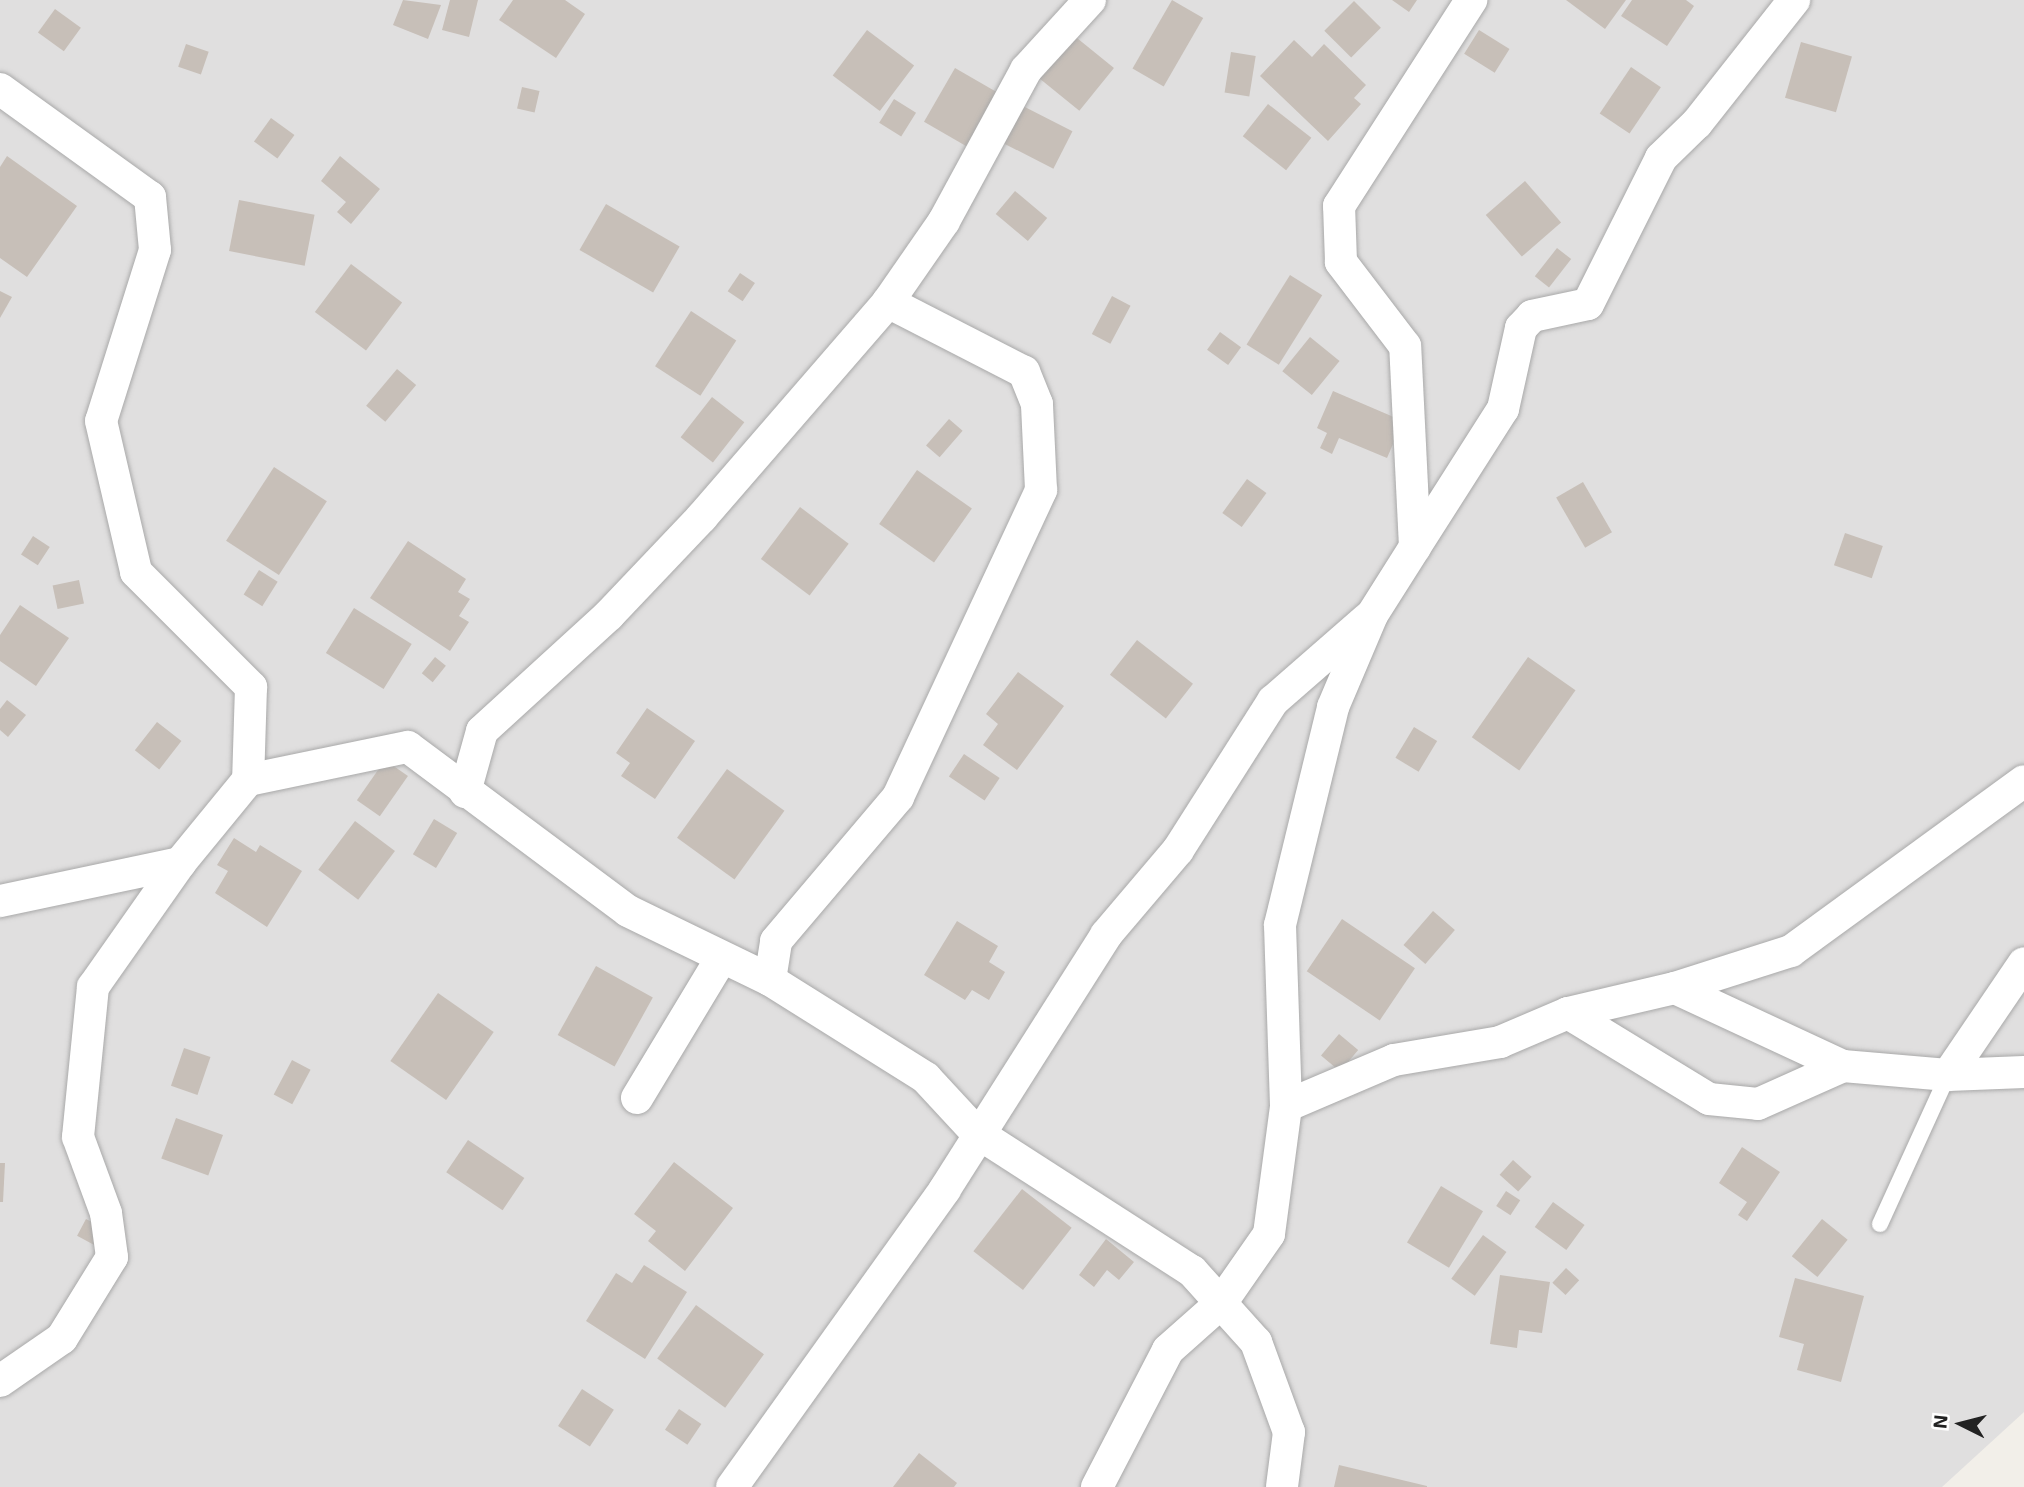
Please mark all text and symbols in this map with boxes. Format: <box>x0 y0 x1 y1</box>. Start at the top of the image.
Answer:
north arrow <box>1926 1389 1996 1459</box>
text: N <box>1927 1414 1952 1430</box>

